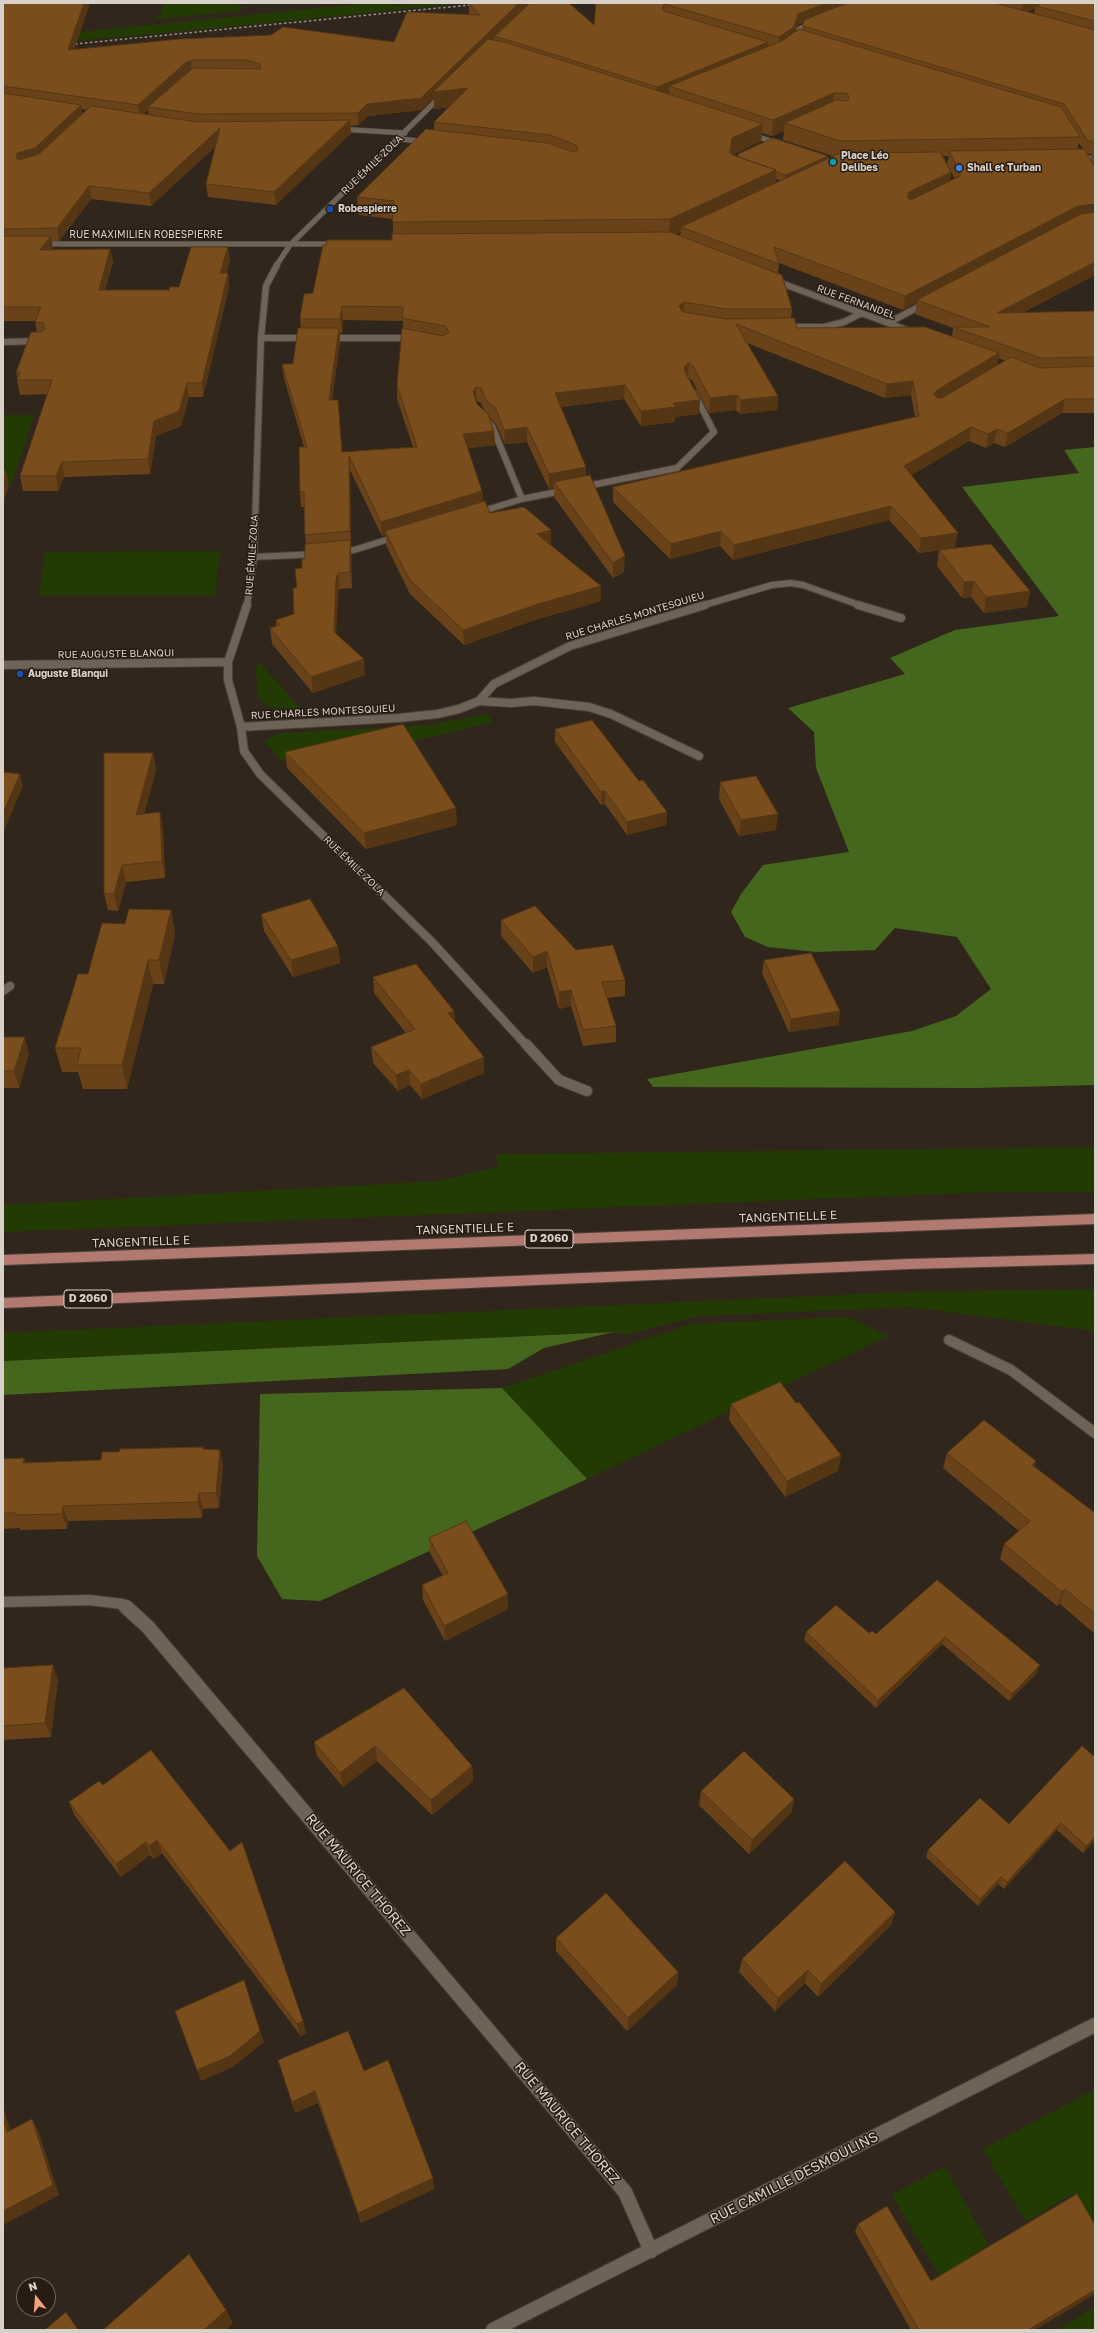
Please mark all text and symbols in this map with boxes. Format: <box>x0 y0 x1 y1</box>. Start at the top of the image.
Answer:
street label: RUE ÉMILE ZOLA <box>339 133 405 197</box>
place label: Place Léo Delibes <box>841 150 889 174</box>
marker: Place Léo Delibes <box>828 157 838 167</box>
place label: Shall et Turban <box>967 162 1041 174</box>
marker: Shall et Turban <box>954 163 964 173</box>
place label: Robespierre <box>338 203 397 215</box>
marker: Robespierre <box>325 204 335 214</box>
street label: RUE MAXIMILIEN ROBESPIERRE <box>69 229 223 241</box>
street label: RUE FERNANDEL <box>815 282 897 322</box>
street label: RUE ÉMILE ZOLA <box>243 514 261 596</box>
street label: RUE CHARLES MONTESQUIEU <box>564 589 706 643</box>
street label: RUE AUGUSTE BLANQUI <box>58 647 174 661</box>
place label: Auguste Blanqui <box>28 668 108 680</box>
marker: Auguste Blanqui <box>15 669 25 679</box>
street label: RUE CHARLES MONTESQUIEU <box>250 702 396 722</box>
street label: RUE ÉMILE ZOLA <box>321 834 387 898</box>
street label: TANGENTIELLE E <box>739 1208 837 1226</box>
street label: TANGENTIELLE E <box>416 1220 514 1238</box>
road number: D 2060 <box>525 1230 573 1248</box>
street label: TANGENTIELLE E <box>92 1233 190 1251</box>
road number: D 2060 <box>64 1290 112 1308</box>
street label: RUE MAURICE THOREZ <box>302 1810 414 1940</box>
street label: RUE MAURICE THOREZ <box>511 2058 623 2188</box>
street label: RUE CAMILLE DESMOULINS <box>707 2128 881 2228</box>
north arrow <box>16 2277 56 2317</box>
text: N <box>27 2279 39 2293</box>

